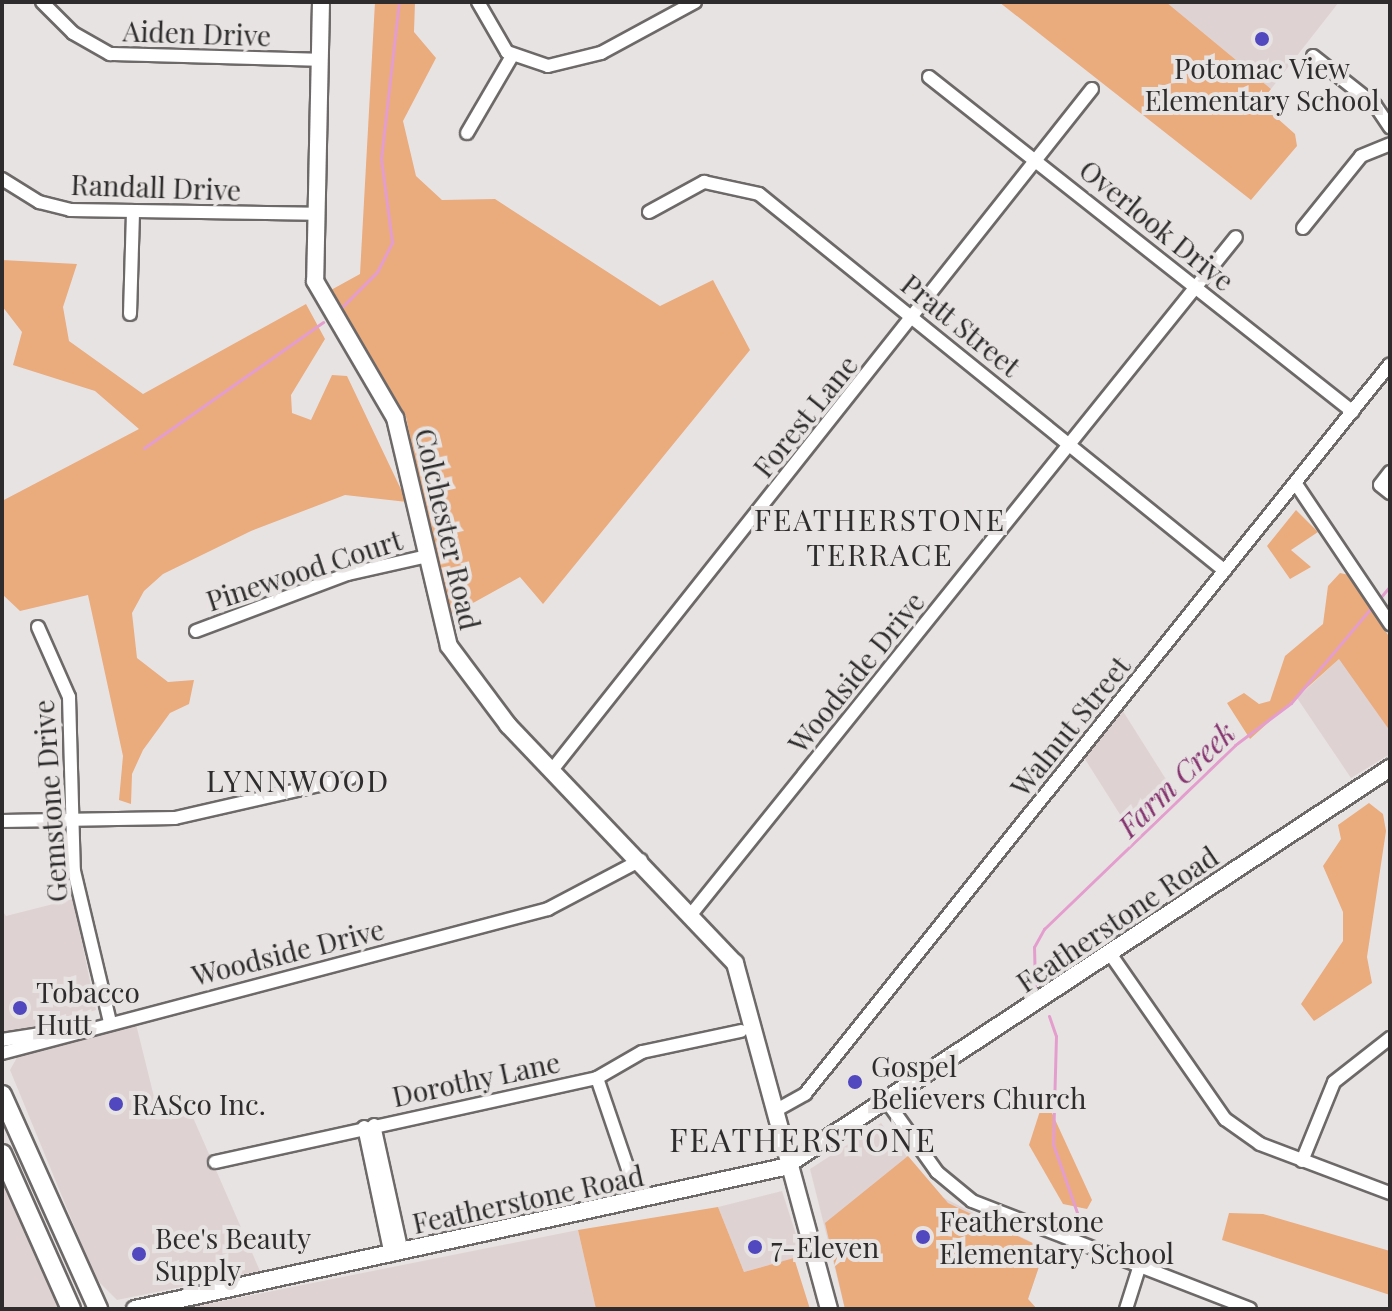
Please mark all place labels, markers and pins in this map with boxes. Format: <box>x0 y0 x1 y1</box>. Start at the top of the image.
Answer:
marker: Potomac View Elementary School <box>1253 30 1271 48</box>
place label: Potomac View Elementary School <box>1144 51 1380 117</box>
place label: Tobacco Hutt <box>36 975 140 1041</box>
marker: Tobacco Hutt <box>11 999 29 1017</box>
place label: Gospel Believers Church <box>871 1049 1086 1115</box>
marker: Gospel Believers Church <box>846 1073 864 1091</box>
place label: RASco Inc. <box>132 1087 266 1121</box>
marker: RASco Inc. <box>107 1095 125 1113</box>
place label: Featherstone Elementary School <box>939 1204 1175 1270</box>
place label: Bee's Beauty Supply <box>155 1221 311 1287</box>
marker: Featherstone Elementary School <box>914 1228 932 1246</box>
place label: 7-Eleven <box>771 1230 879 1264</box>
marker: 7-Eleven <box>746 1238 764 1256</box>
marker: Bee's Beauty Supply <box>130 1245 148 1263</box>

